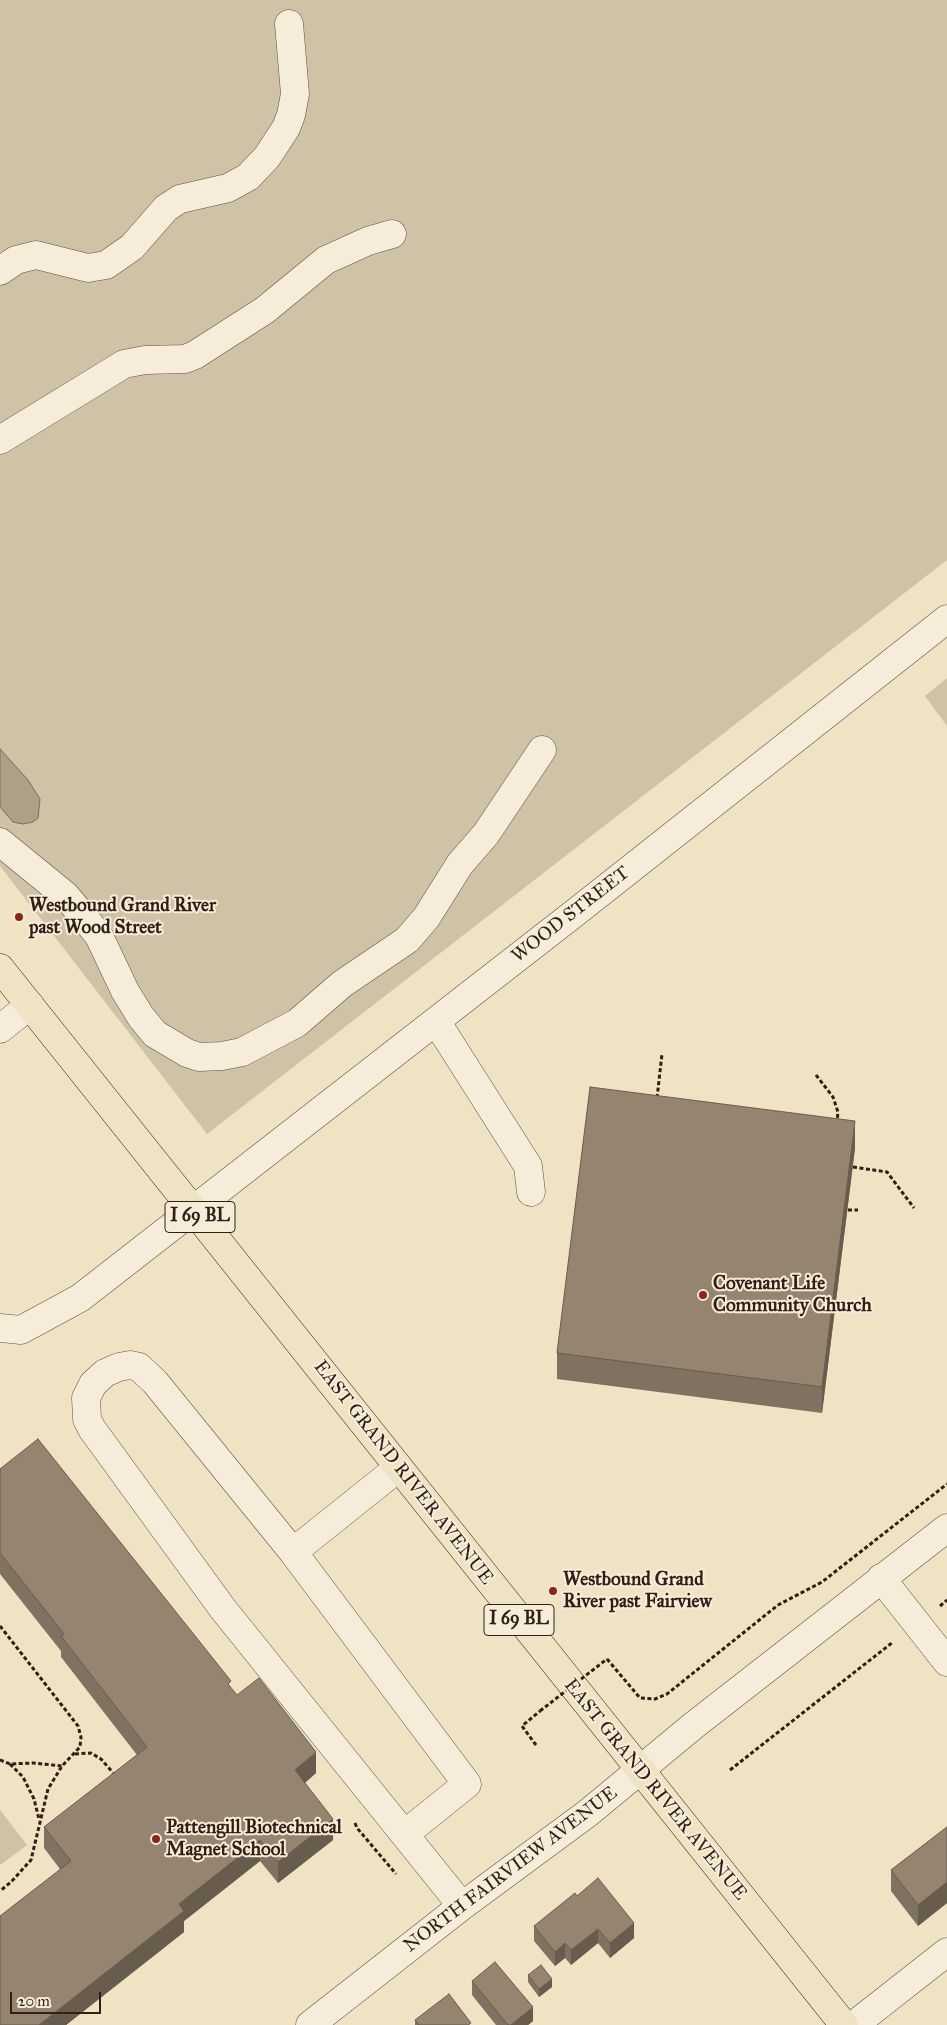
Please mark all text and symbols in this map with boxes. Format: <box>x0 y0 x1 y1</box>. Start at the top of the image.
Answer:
street label: WOOD STREET <box>508 862 634 968</box>
place label: Westbound Grand River past Wood Street <box>29 895 216 939</box>
marker: Westbound Grand River past Wood Street <box>13 911 25 923</box>
road number: I 69 BL <box>165 1202 235 1232</box>
place label: Covenant Life Community Church <box>713 1273 872 1317</box>
marker: Covenant Life Community Church <box>697 1289 709 1301</box>
street label: EAST GRAND RIVER AVENUE <box>308 1356 498 1590</box>
place label: Westbound Grand River past Fairview <box>563 1569 712 1613</box>
marker: Westbound Grand River past Fairview <box>547 1585 559 1597</box>
road number: I 69 BL <box>484 1604 554 1636</box>
street label: EAST GRAND RIVER AVENUE <box>559 1675 751 1905</box>
street label: NORTH FAIRVIEW AVENUE <box>400 1782 622 1958</box>
place label: Pattengill Biotechnical Magnet School <box>166 1817 342 1861</box>
marker: Pattengill Biotechnical Magnet School <box>150 1833 162 1845</box>
scale bar <box>12 1982 104 2014</box>
text: 20 m <box>18 1992 50 2010</box>

